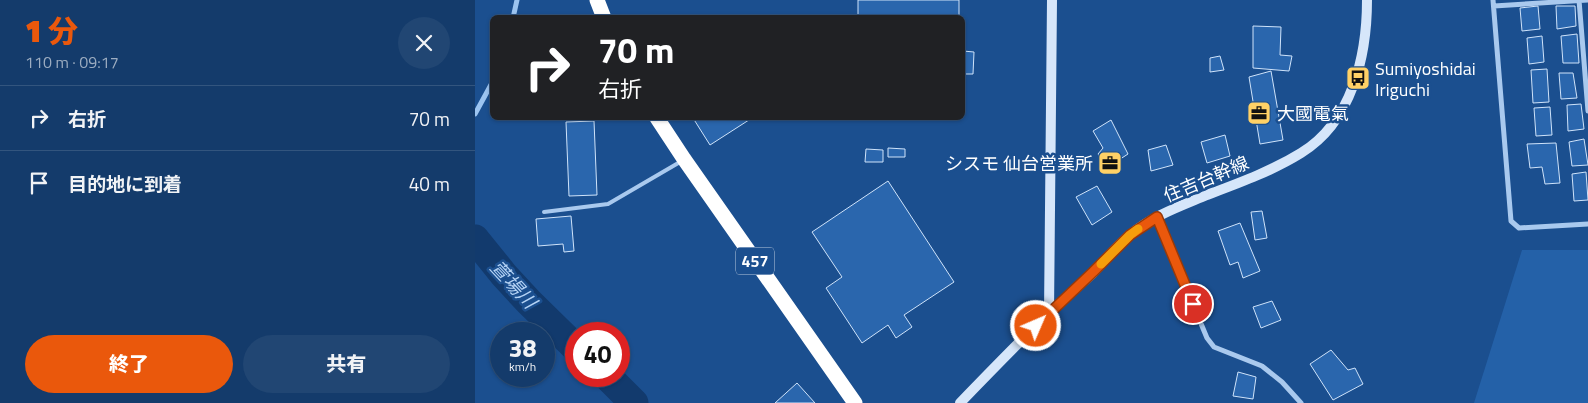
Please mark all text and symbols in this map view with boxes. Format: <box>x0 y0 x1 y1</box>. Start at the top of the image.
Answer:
text: 1 分 <box>25 8 78 54</box>
button: close <box>398 17 450 69</box>
text: 70 m <box>598 23 674 77</box>
icon: right <box>515 35 580 100</box>
text: 110 m · 09:17 <box>25 50 119 74</box>
place label: Sumiyoshidai Iriguchi <box>1375 55 1476 103</box>
bus stop icon: Sumiyoshidai Iriguchi <box>1345 65 1371 91</box>
text: 右折 <box>598 72 642 106</box>
office icon: 大國電氣 <box>1246 100 1272 126</box>
place label: 大國電氣 <box>1277 100 1349 127</box>
icon: right <box>25 104 53 132</box>
text: 右折 <box>68 104 106 133</box>
text: 70 m <box>409 104 450 133</box>
street label: 住吉台幹線 <box>1159 149 1253 209</box>
place label: シスモ 仙台営業所 <box>945 150 1093 177</box>
office icon: シスモ 仙台営業所 <box>1097 150 1123 176</box>
icon: arrive <box>25 169 53 197</box>
text: 目的地に到着 <box>68 169 182 198</box>
text: 40 m <box>409 169 450 198</box>
road number: 457 <box>736 248 774 274</box>
water label: 萱場川 <box>484 253 545 316</box>
pin <box>1172 283 1214 325</box>
icon: arrive <box>1179 290 1207 318</box>
position arrow <box>1009 299 1061 351</box>
speed limit sign: 40 <box>565 322 630 387</box>
text: 38 <box>508 329 537 367</box>
button: 終了 <box>25 335 233 393</box>
button: 共有 <box>243 335 450 393</box>
text: km/h <box>509 357 536 376</box>

